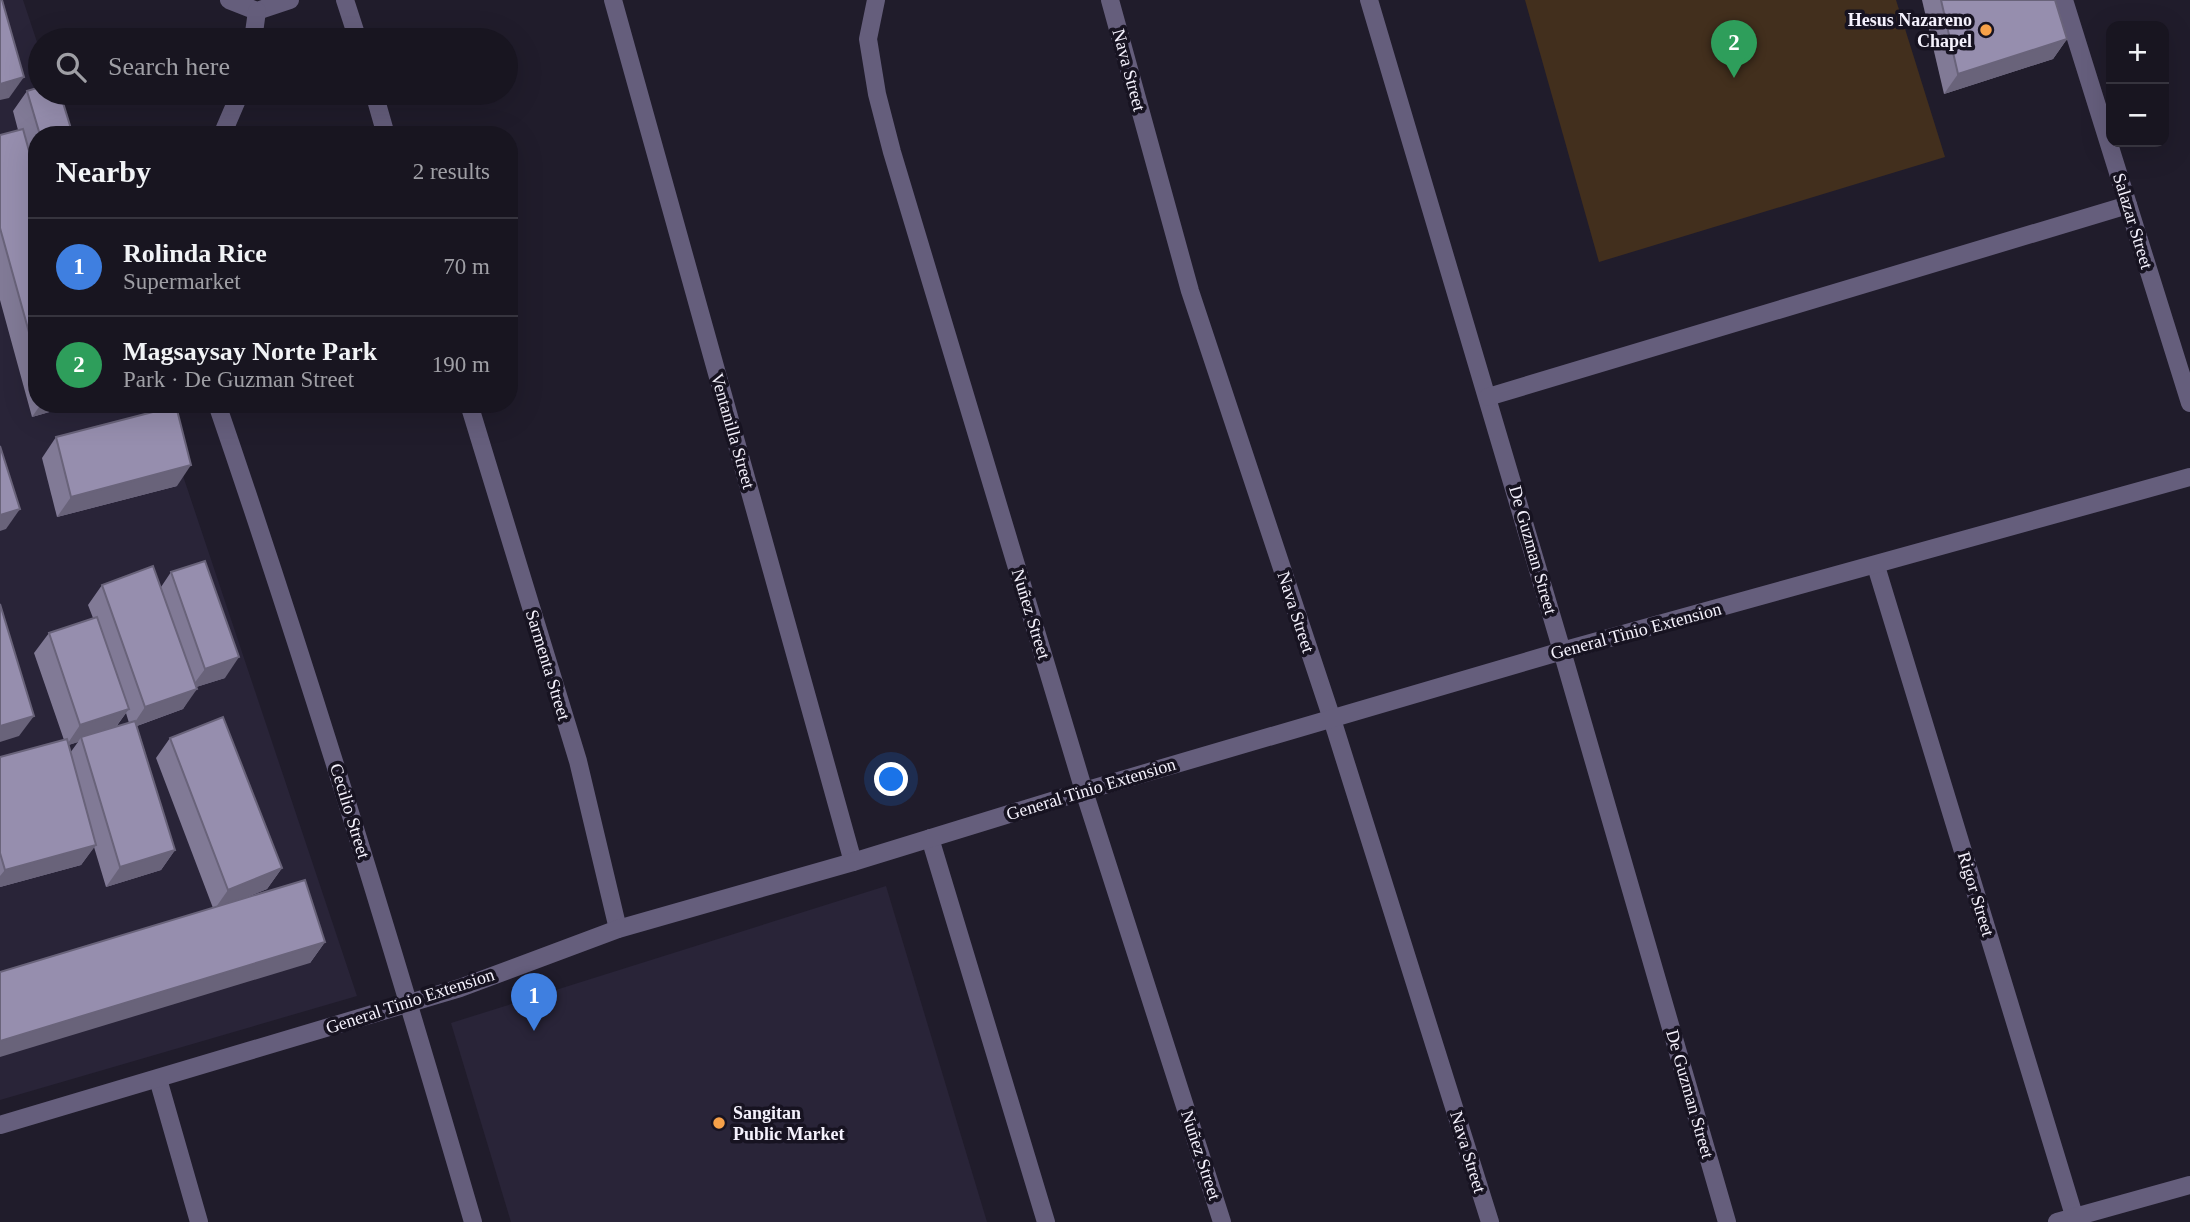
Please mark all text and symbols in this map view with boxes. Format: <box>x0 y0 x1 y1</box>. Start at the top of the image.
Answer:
place label: Hesus Nazareno Chapel <box>1848 10 1972 51</box>
pin: 2 <box>1711 20 1757 78</box>
map controls <box>2106 21 2169 147</box>
button: + <box>2106 21 2169 84</box>
marker: Hesus Nazareno Chapel <box>1978 22 1994 38</box>
street label: Nava Street <box>1108 27 1150 113</box>
search box <box>28 28 518 105</box>
icon: search <box>52 48 90 86</box>
text: Search here <box>108 52 230 81</box>
button: − <box>2106 84 2169 147</box>
text: Nearby <box>56 155 151 188</box>
text: 2 results <box>413 159 490 184</box>
street label: Salazar Street <box>2109 171 2157 271</box>
text: Rolinda Rice <box>123 239 267 268</box>
text: 1 <box>73 254 85 279</box>
text: 70 m <box>443 254 490 279</box>
text: Supermarket <box>123 269 241 294</box>
text: Magsaysay Norte Park <box>123 337 377 366</box>
text: 2 <box>73 352 85 377</box>
text: 190 m <box>432 352 490 377</box>
text: Park · De Guzman Street <box>123 367 354 392</box>
street label: Ventanilla Street <box>707 371 759 491</box>
street label: De Guzman Street <box>1505 483 1561 617</box>
street label: Nuñez Street <box>1008 566 1054 662</box>
street label: Nava Street <box>1273 569 1319 655</box>
street label: General Tinio Extension <box>1548 599 1724 663</box>
street label: Sarmenta Street <box>522 607 574 723</box>
street label: General Tinio Extension <box>1004 754 1178 824</box>
street label: Cecilio Street <box>326 761 374 861</box>
your location <box>874 762 908 796</box>
street label: Rigor Street <box>1954 849 1998 939</box>
street label: General Tinio Extension <box>323 964 497 1038</box>
pin: 1 <box>511 973 557 1031</box>
street label: De Guzman Street <box>1662 1027 1718 1161</box>
place label: Sangitan Public Market <box>733 1103 844 1144</box>
street label: Nuñez Street <box>1177 1107 1225 1203</box>
street label: Nava Street <box>1446 1109 1490 1195</box>
marker: Sangitan Public Market <box>711 1115 727 1131</box>

